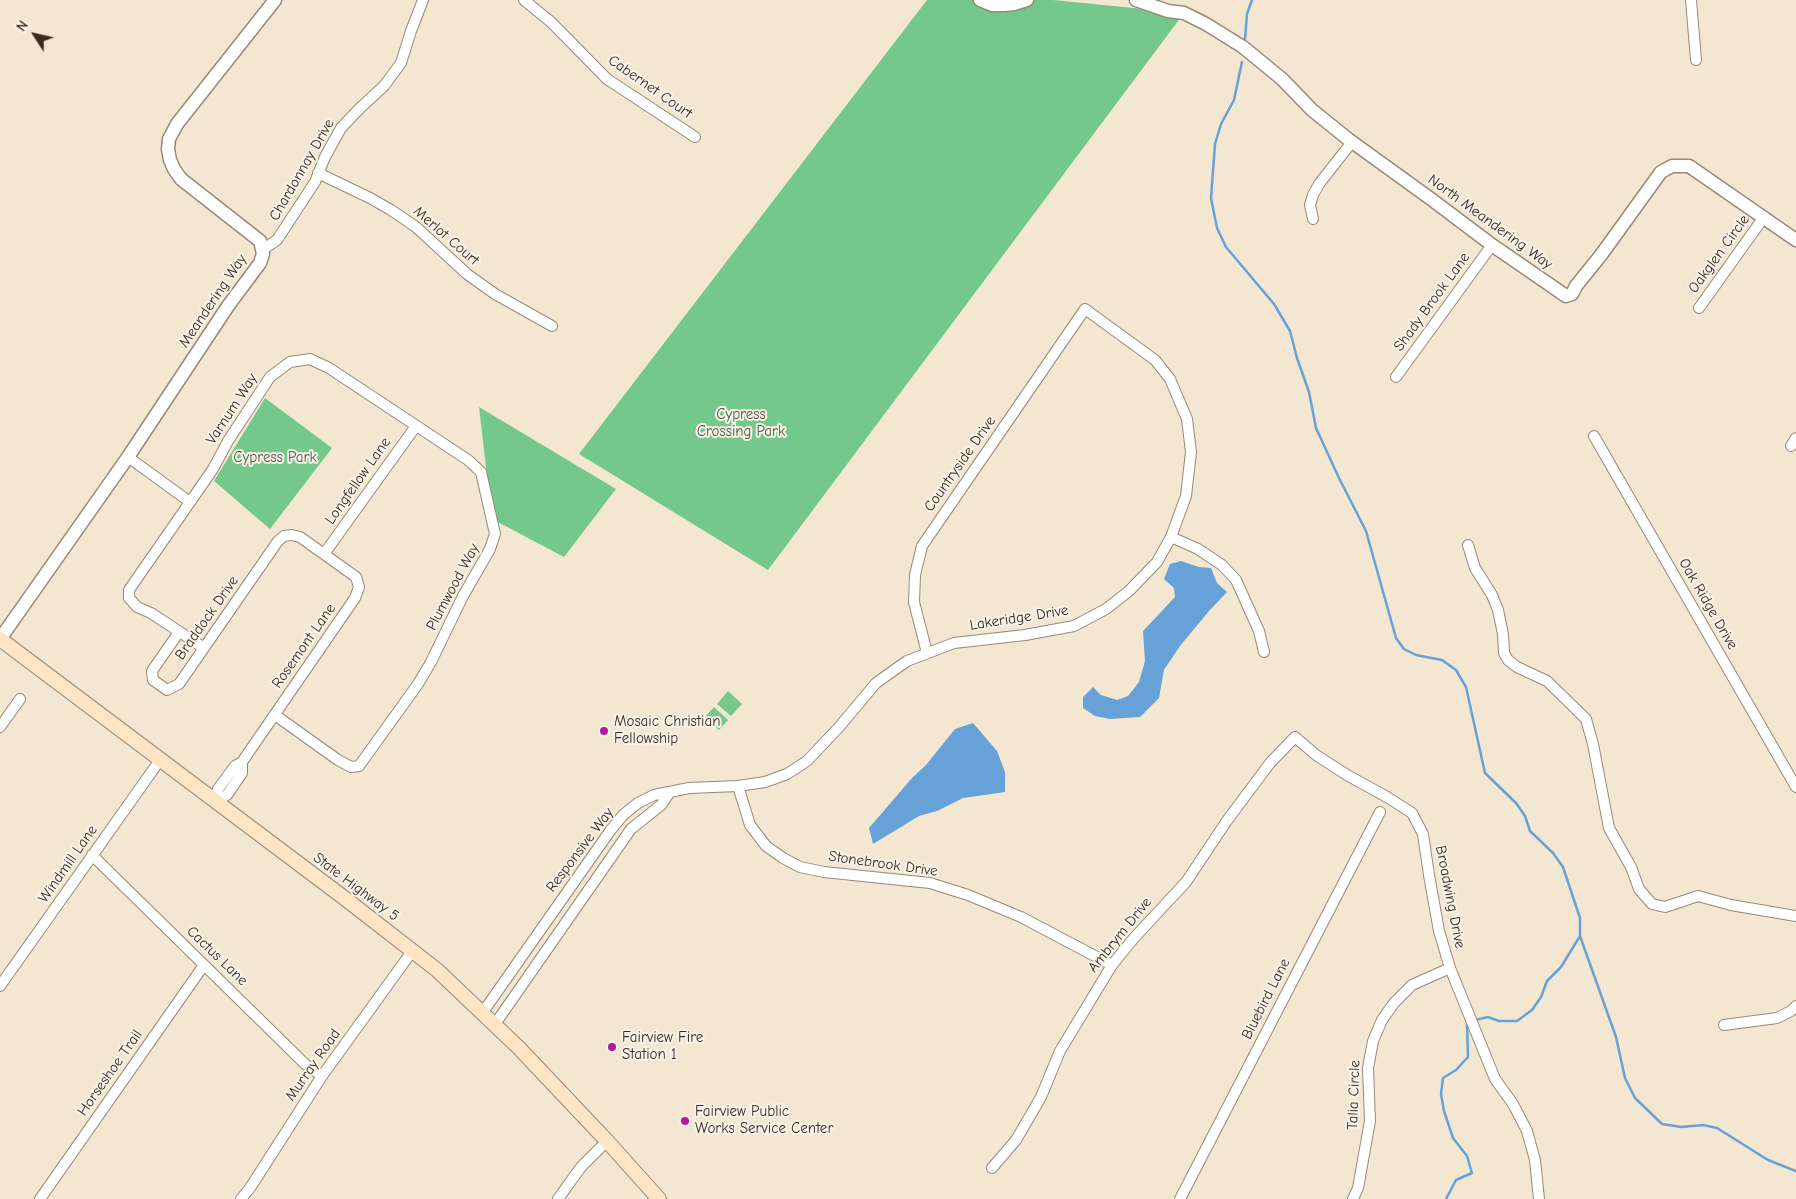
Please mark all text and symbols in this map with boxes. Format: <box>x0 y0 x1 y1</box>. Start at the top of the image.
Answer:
north arrow <box>10 10 60 60</box>
text: N <box>13 17 32 35</box>
street label: Cabernet Court <box>604 51 696 123</box>
street label: Chardonnay Drive <box>266 116 338 224</box>
street label: North Meandering Way <box>1424 171 1556 273</box>
street label: Merlot Court <box>409 202 483 270</box>
street label: Oakglen Circle <box>1685 211 1753 297</box>
street label: Shady Brook Lane <box>1390 249 1474 355</box>
street label: Meandering Way <box>175 251 251 351</box>
street label: Varnum Way <box>202 370 262 448</box>
park label: Cypress Crossing Park <box>697 406 785 441</box>
street label: Countryside Drive <box>920 413 1000 515</box>
street label: Longfellow Lane <box>321 434 395 528</box>
park label: Cypress Park <box>233 449 317 467</box>
street label: Plumwood Way <box>423 541 483 633</box>
street label: Oak Ridge Drive <box>1675 555 1741 653</box>
street label: Braddock Drive <box>171 573 243 663</box>
street label: Rosemont Lane <box>268 600 340 692</box>
street label: Lakeridge Drive <box>968 601 1070 635</box>
place label: Mosaic Christian Fellowship <box>614 713 721 748</box>
marker: Mosaic Christian Fellowship <box>598 725 610 737</box>
street label: Responsive Way <box>542 804 618 896</box>
street label: Windmill Lane <box>35 822 101 906</box>
street label: Broadwing Drive <box>1431 844 1469 950</box>
street label: Stonebrook Drive <box>827 847 939 881</box>
street label: State Highway 5 <box>310 849 402 925</box>
street label: Ambrym Drive <box>1084 894 1156 976</box>
street label: Cactus Lane <box>183 922 251 990</box>
street label: Bluebird Lane <box>1238 956 1294 1042</box>
street label: Horseshoe Trail <box>74 1026 146 1120</box>
street label: Murray Road <box>282 1026 344 1104</box>
place label: Fairview Fire Station 1 <box>622 1029 703 1064</box>
marker: Fairview Fire Station 1 <box>606 1041 618 1053</box>
street label: Talia Circle <box>1344 1060 1364 1130</box>
place label: Fairview Public Works Service Center <box>695 1103 833 1138</box>
marker: Fairview Public Works Service Center <box>679 1115 691 1127</box>

